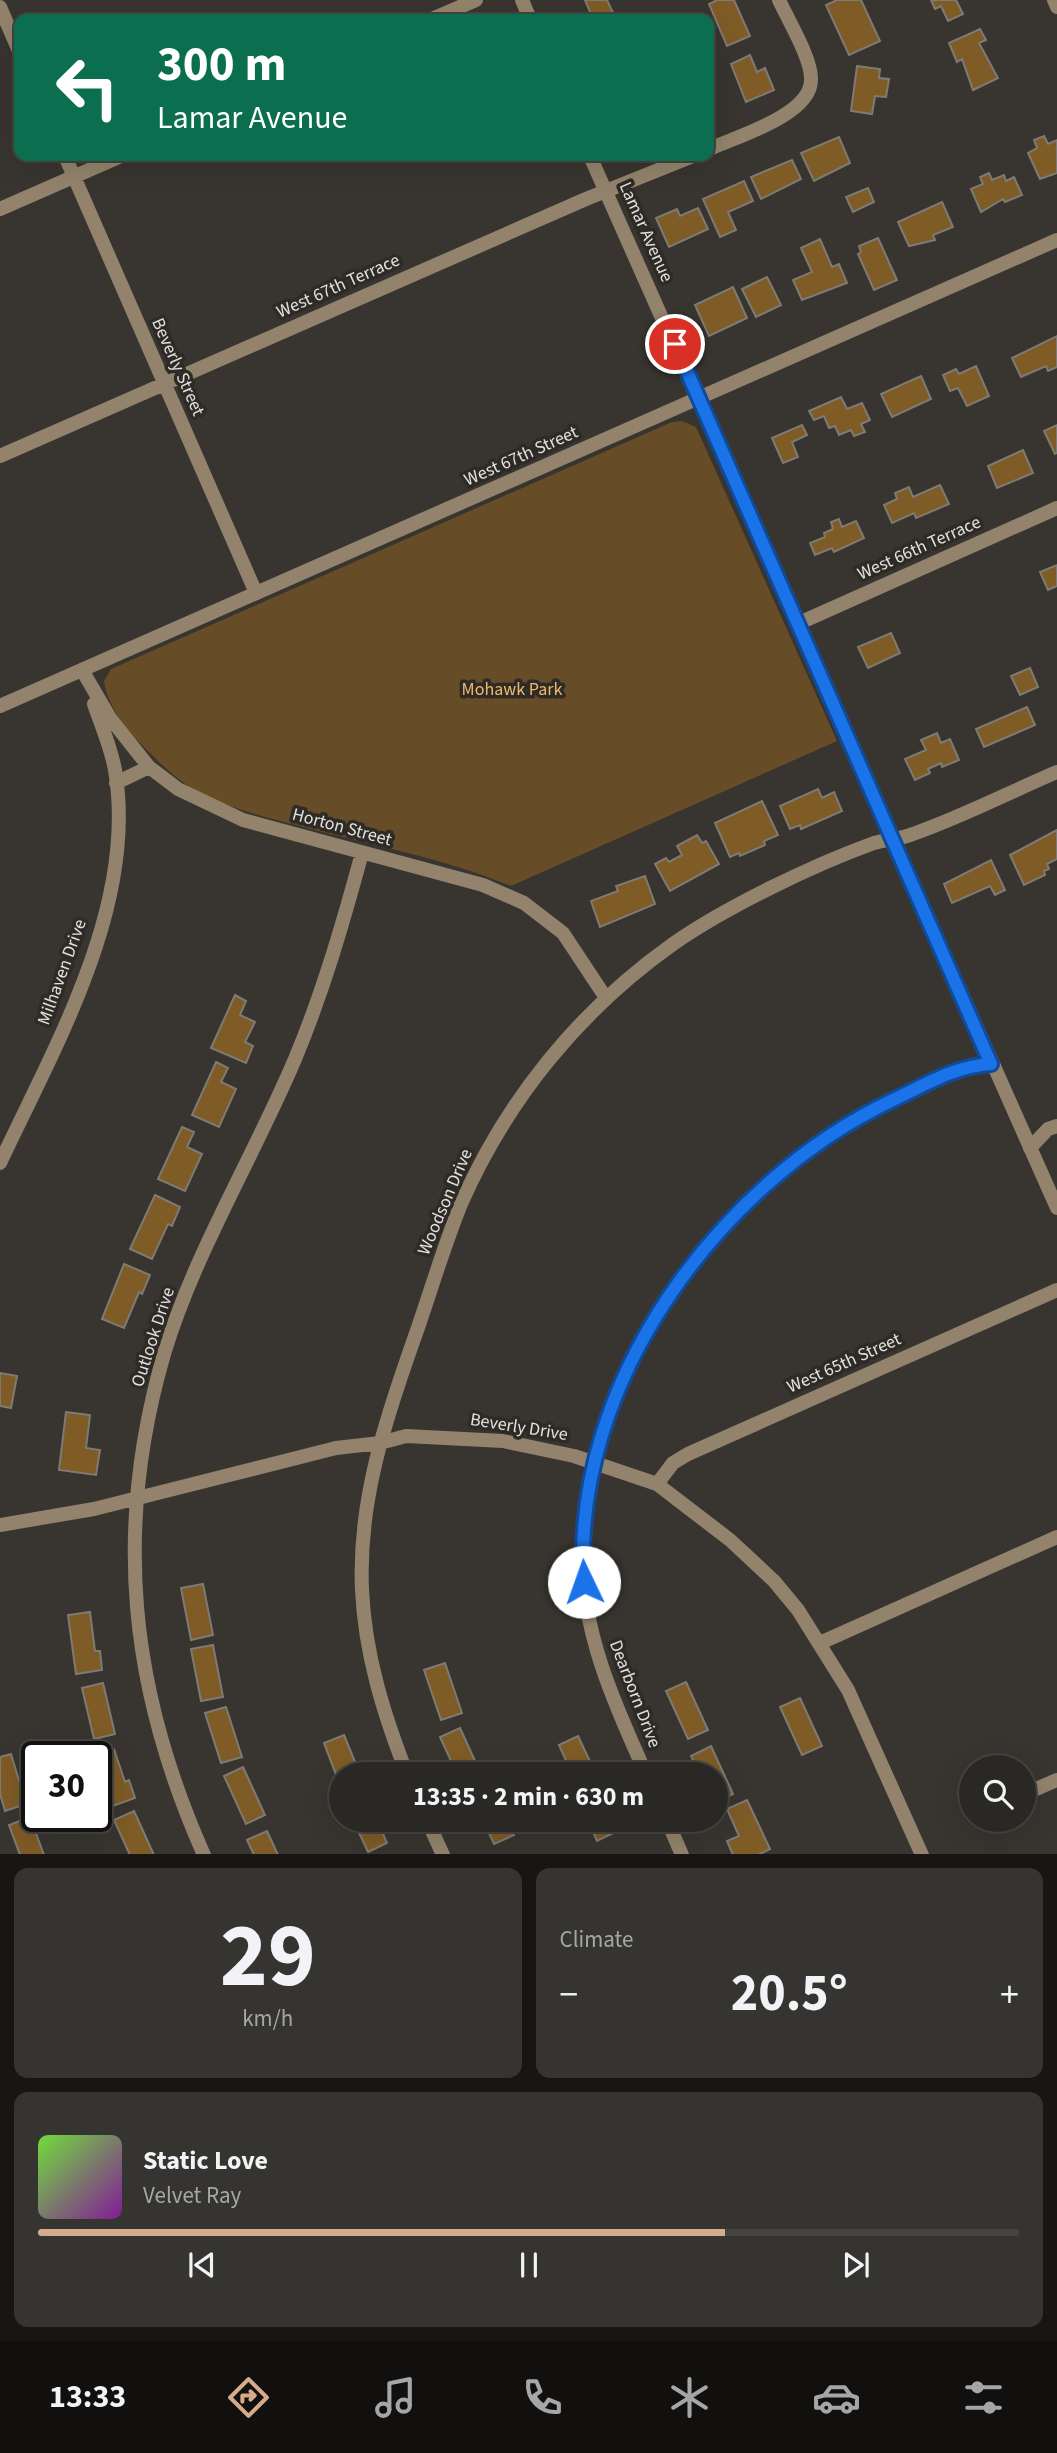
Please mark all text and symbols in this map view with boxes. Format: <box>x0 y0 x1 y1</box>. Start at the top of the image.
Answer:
text: 300 m <box>157 30 286 100</box>
icon: left <box>42 42 133 133</box>
text: Lamar Avenue <box>157 95 347 141</box>
street label: Lamar Avenue <box>613 178 679 286</box>
street label: West 67th Terrace <box>272 248 404 324</box>
street label: Beverly Street <box>145 314 211 420</box>
pin <box>645 314 705 374</box>
icon: arrive <box>656 325 694 363</box>
street label: West 67th Street <box>460 420 582 492</box>
street label: West 66th Terrace <box>853 510 985 586</box>
park label: Mohawk Park <box>462 677 562 702</box>
street label: Horton Street <box>290 802 394 852</box>
street label: Milhaven Drive <box>31 916 93 1028</box>
street label: Woodson Drive <box>411 1145 479 1259</box>
street label: Outlook Drive <box>125 1284 181 1390</box>
street label: West 65th Street <box>783 1327 905 1399</box>
street label: Beverly Drive <box>468 1407 570 1447</box>
position arrow <box>547 1545 621 1619</box>
street label: Dearborn Drive <box>603 1637 667 1752</box>
speed limit sign: 30 <box>21 1741 112 1832</box>
map controls <box>959 1755 1036 1832</box>
button: search <box>959 1755 1036 1832</box>
text: 13:35 · 2 min · 630 m <box>413 1778 644 1815</box>
text: 29 <box>220 1892 316 2021</box>
text: Climate <box>560 1923 633 1956</box>
text: 20.5° <box>731 1957 848 2031</box>
text: − <box>560 1968 578 2022</box>
text: + <box>1000 1968 1019 2022</box>
text: km/h <box>242 2002 293 2035</box>
text: Static Love <box>143 2142 268 2179</box>
text: Velvet Ray <box>143 2179 241 2212</box>
icon: previous <box>183 2246 221 2284</box>
icon: pause <box>510 2246 548 2284</box>
icon: next <box>837 2246 875 2284</box>
icon: directions <box>224 2373 273 2422</box>
icon: music <box>371 2373 420 2422</box>
icon: phone <box>518 2373 567 2422</box>
icon: climate <box>665 2373 714 2422</box>
icon: car <box>812 2373 861 2422</box>
icon: filters <box>959 2373 1008 2422</box>
text: 13:33 <box>49 2374 126 2420</box>

